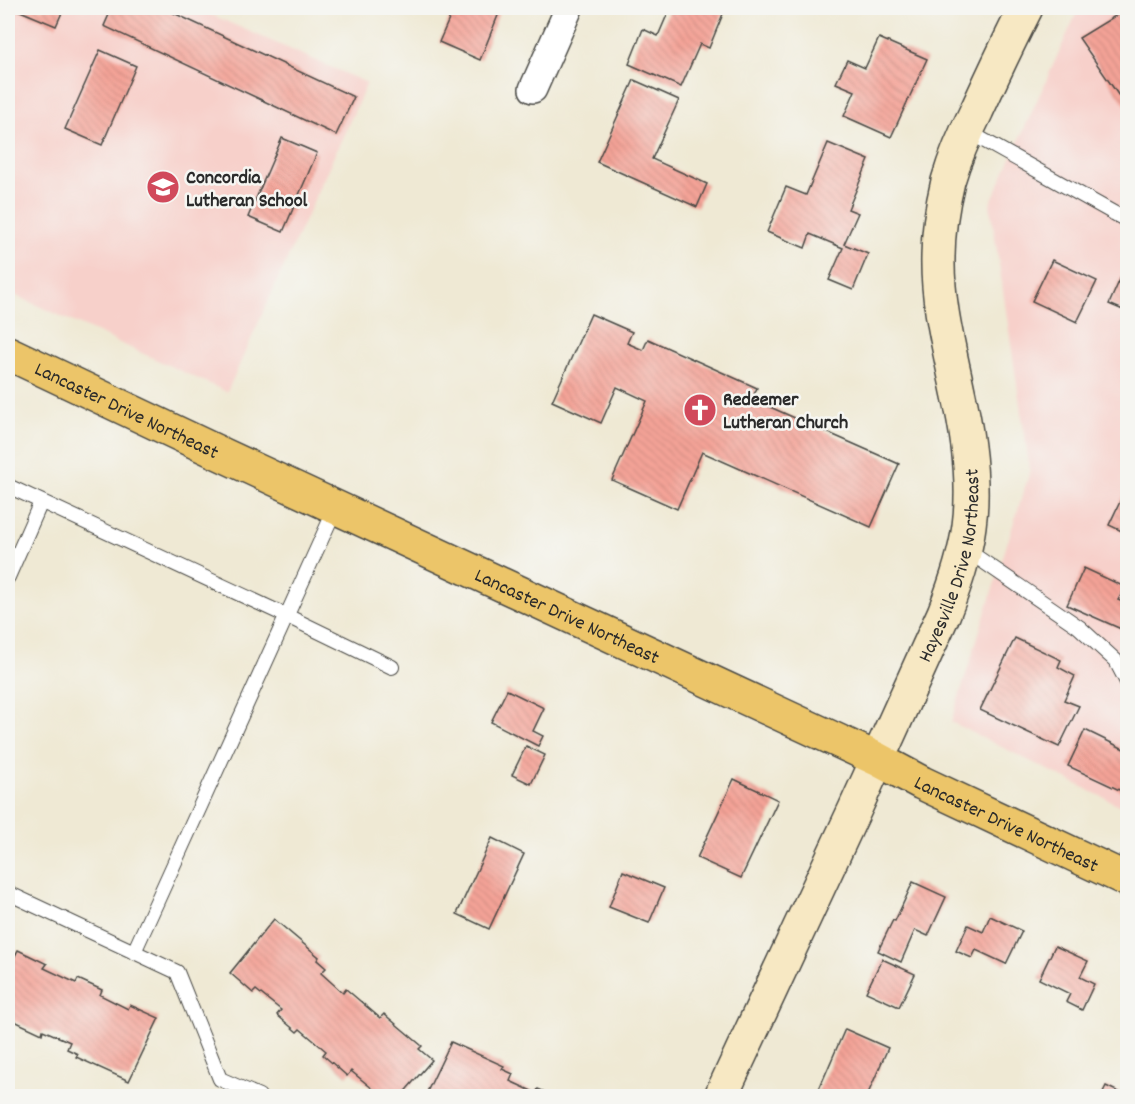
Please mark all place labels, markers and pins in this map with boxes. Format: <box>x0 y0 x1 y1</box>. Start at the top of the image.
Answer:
place label: Concordia Lutheran School <box>186 165 308 216</box>
school or university icon: Concordia Lutheran School <box>145 169 181 205</box>
place label: Redeemer Lutheran Church <box>723 387 848 438</box>
church icon: Redeemer Lutheran Church <box>682 392 718 428</box>

